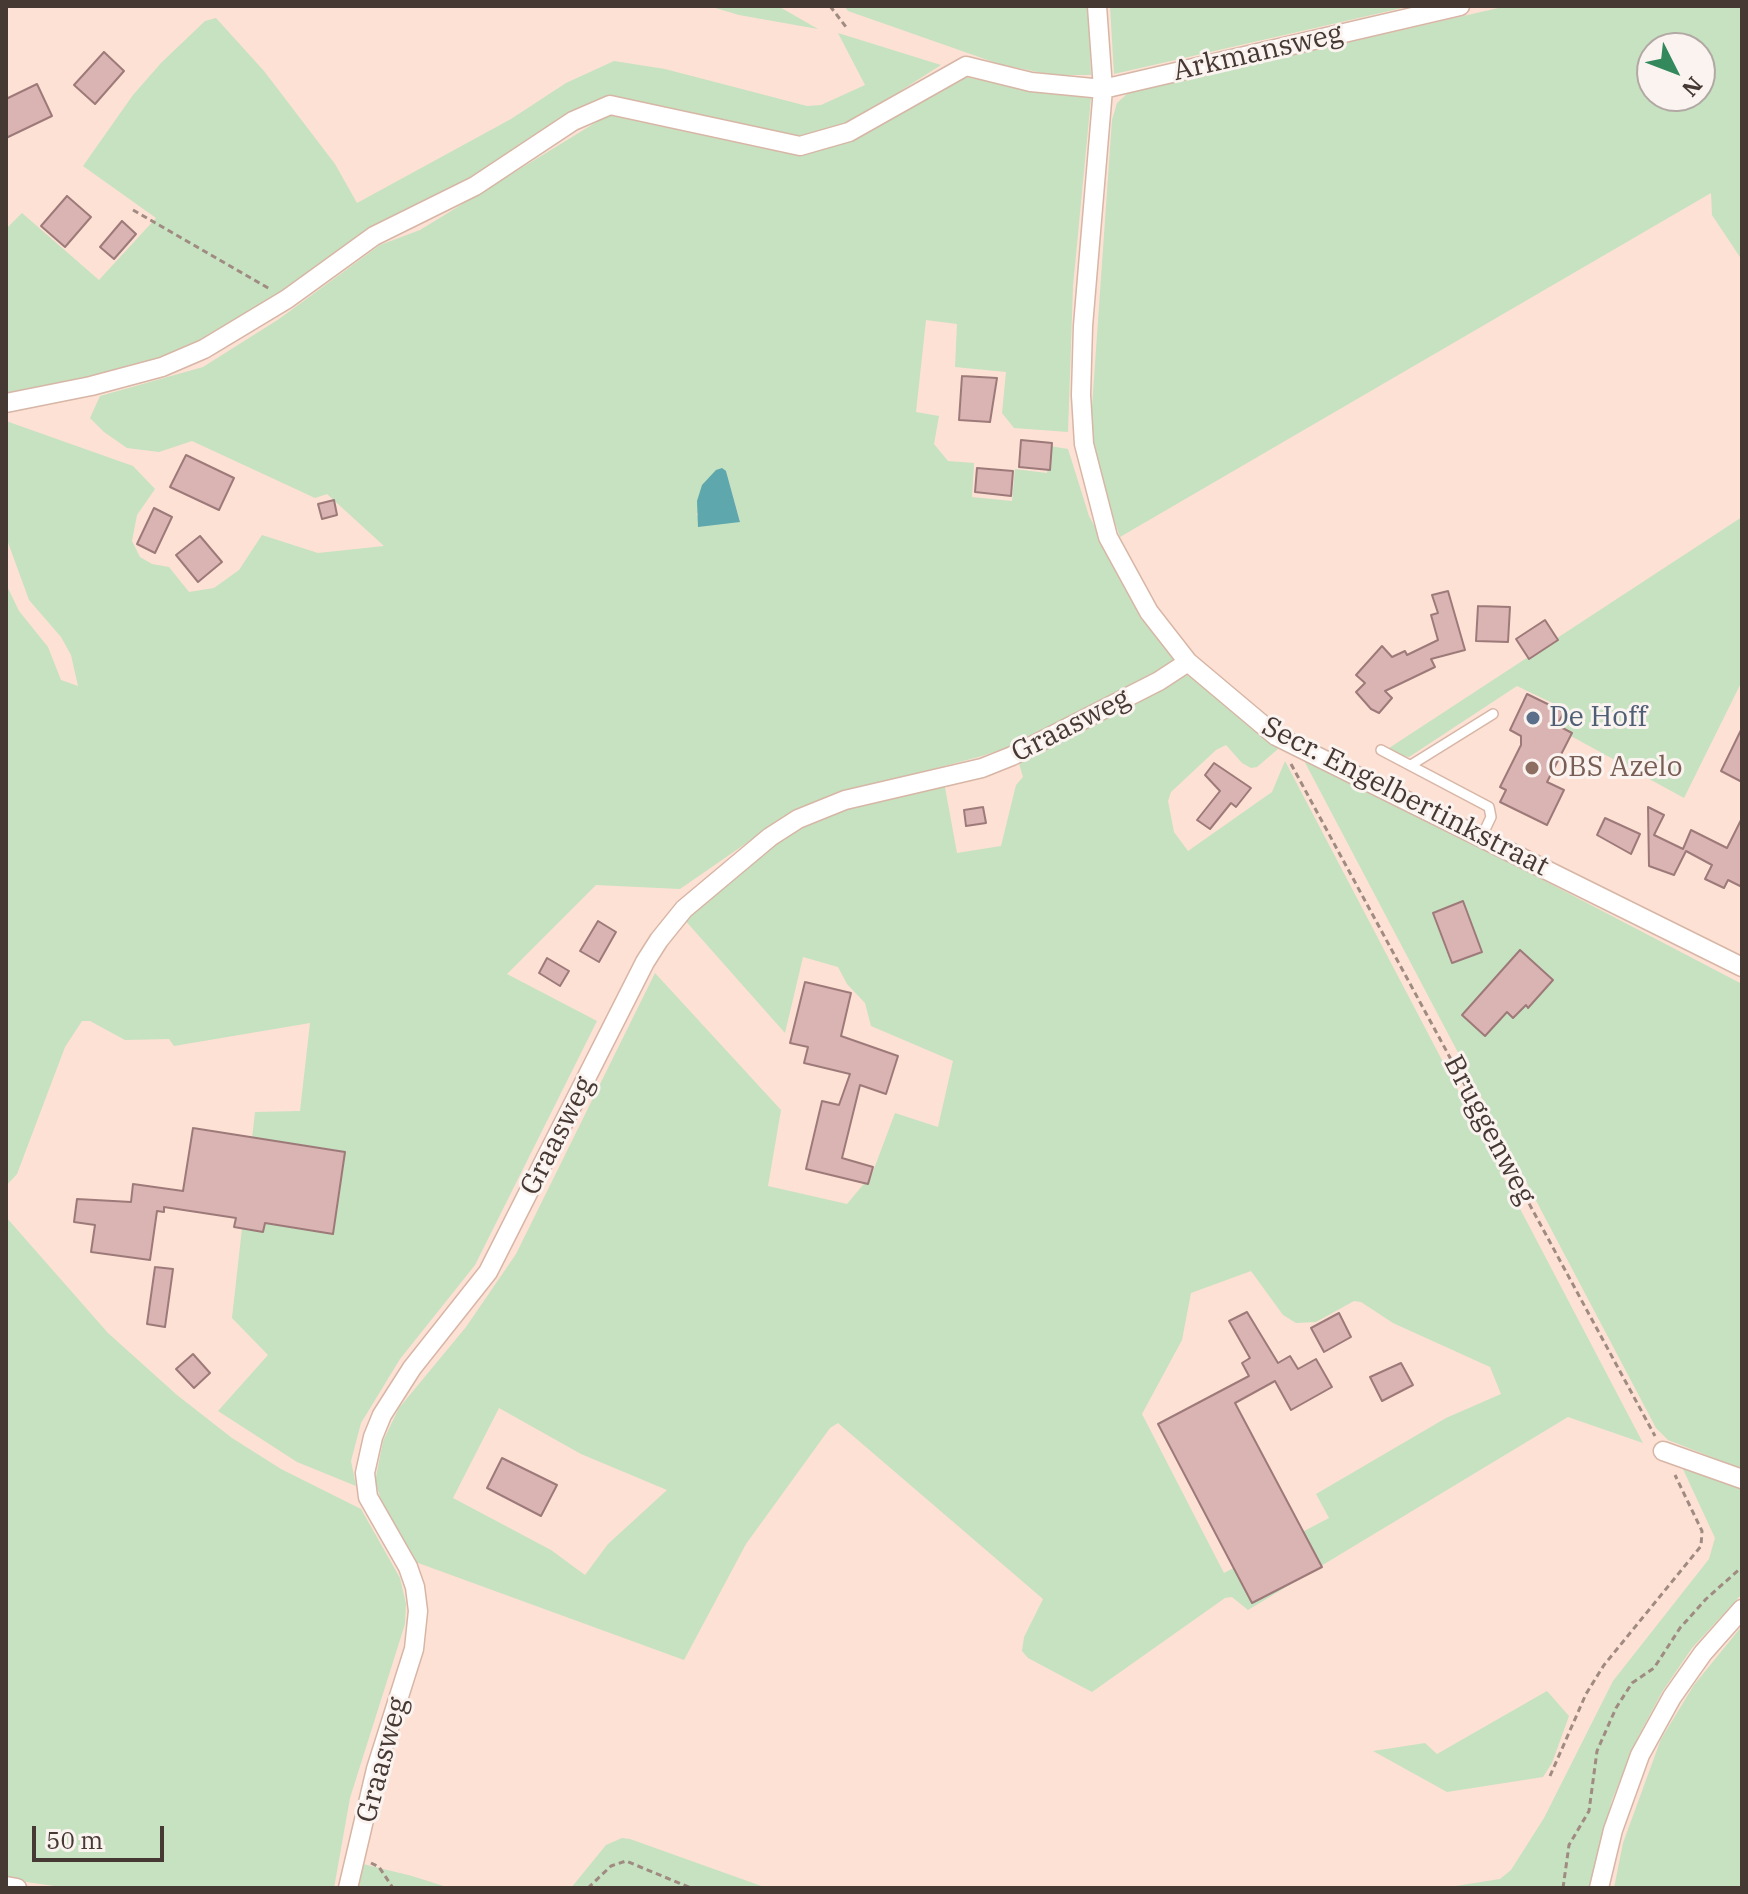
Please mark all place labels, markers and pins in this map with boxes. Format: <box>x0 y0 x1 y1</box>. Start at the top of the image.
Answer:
place label: De Hoff <box>1549 701 1647 735</box>
marker: De Hoff <box>1524 709 1542 727</box>
place label: OBS Azelo <box>1548 751 1683 785</box>
marker: OBS Azelo <box>1523 759 1541 777</box>

